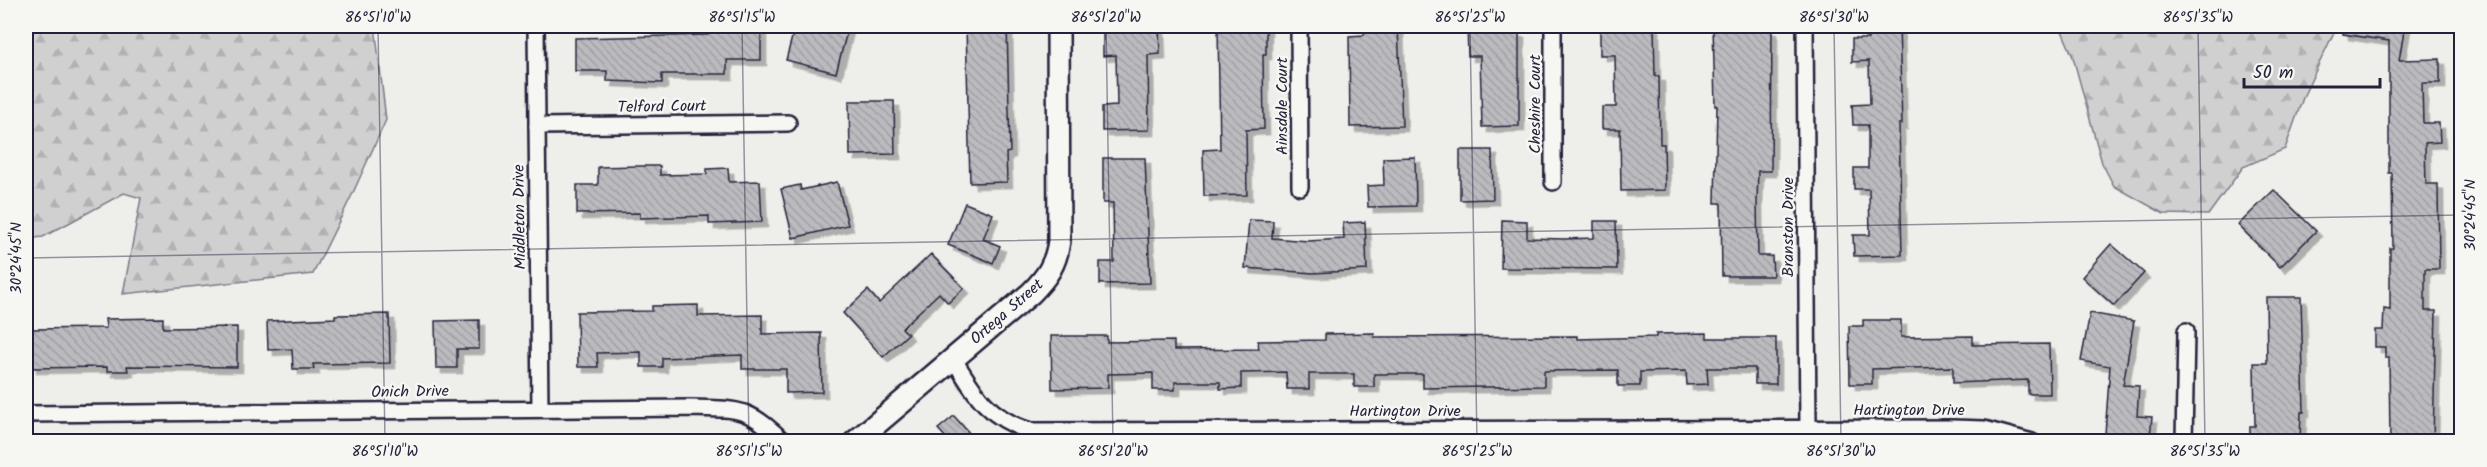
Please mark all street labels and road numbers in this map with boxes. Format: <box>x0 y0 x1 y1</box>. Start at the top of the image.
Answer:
street label: Cheshire Court <box>1523 53 1548 154</box>
street label: Ainsdale Court <box>1270 56 1295 155</box>
street label: Telford Court <box>617 94 707 120</box>
street label: Middleton Drive <box>507 164 533 270</box>
street label: Branston Drive <box>1776 177 1801 277</box>
street label: Ortega Street <box>965 272 1050 351</box>
street label: Onich Drive <box>371 379 449 405</box>
street label: Hartington Drive <box>1853 398 1965 423</box>
street label: Hartington Drive <box>1349 399 1461 424</box>

